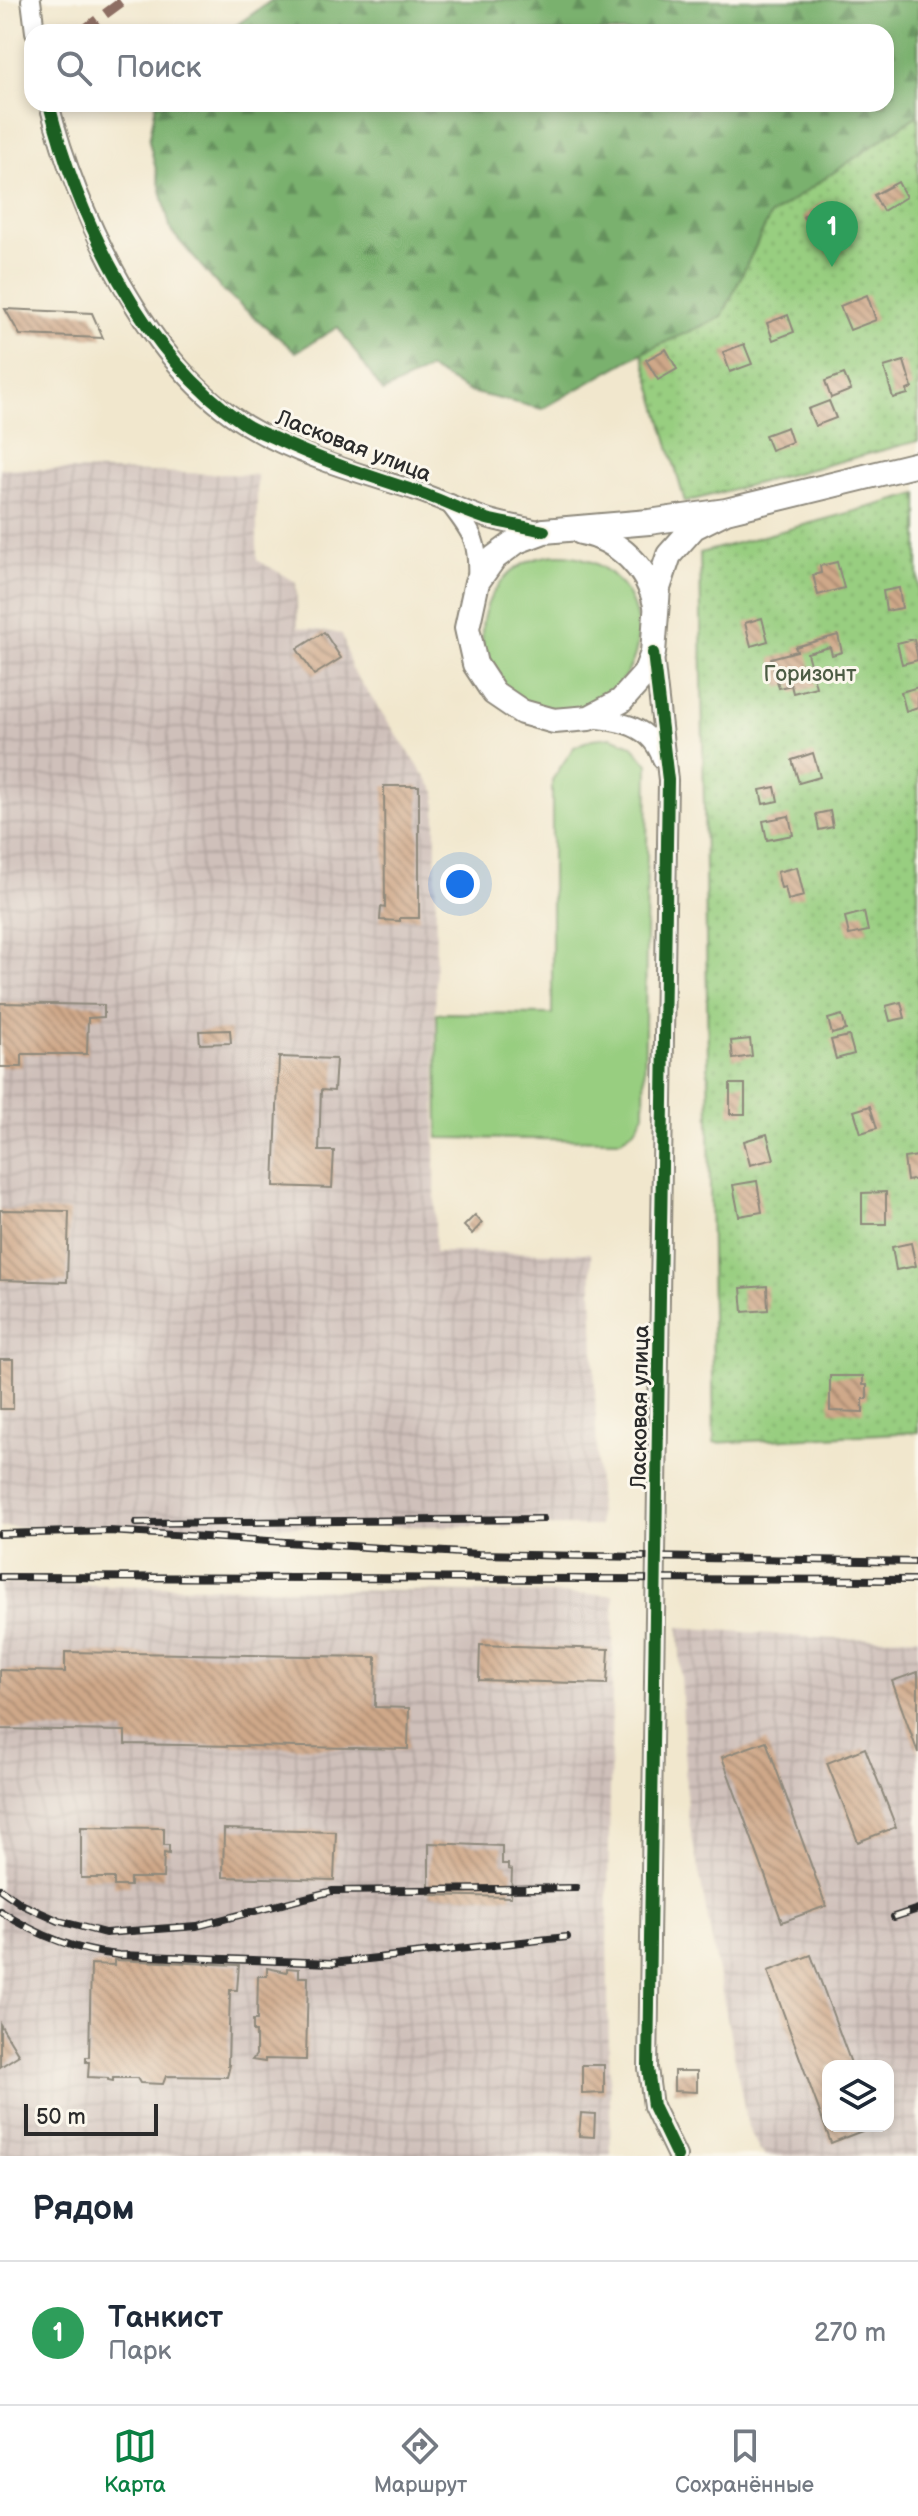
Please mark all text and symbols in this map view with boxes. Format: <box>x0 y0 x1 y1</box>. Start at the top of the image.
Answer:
search box <box>24 24 894 112</box>
icon: search <box>52 46 96 90</box>
text: Поиск <box>116 50 202 86</box>
pin: 1 <box>806 201 858 267</box>
street label: Ласковая улица <box>271 404 435 488</box>
park label: Горизонт <box>763 661 857 688</box>
your location <box>440 864 480 904</box>
street label: Ласковая улица <box>626 1325 655 1490</box>
map controls <box>822 2060 894 2132</box>
button: layers <box>822 2060 894 2132</box>
scale bar <box>24 2100 158 2136</box>
text: 50 m <box>36 2104 86 2131</box>
text: Рядом <box>32 2188 134 2229</box>
text: Танкист <box>108 2300 223 2336</box>
text: 1 <box>53 2318 63 2349</box>
text: 270 m <box>814 2318 886 2349</box>
text: Парк <box>108 2336 171 2367</box>
tab: Карта <box>104 2424 166 2499</box>
tab: Маршрут <box>374 2424 467 2499</box>
tab: Сохранённые <box>675 2424 814 2499</box>

